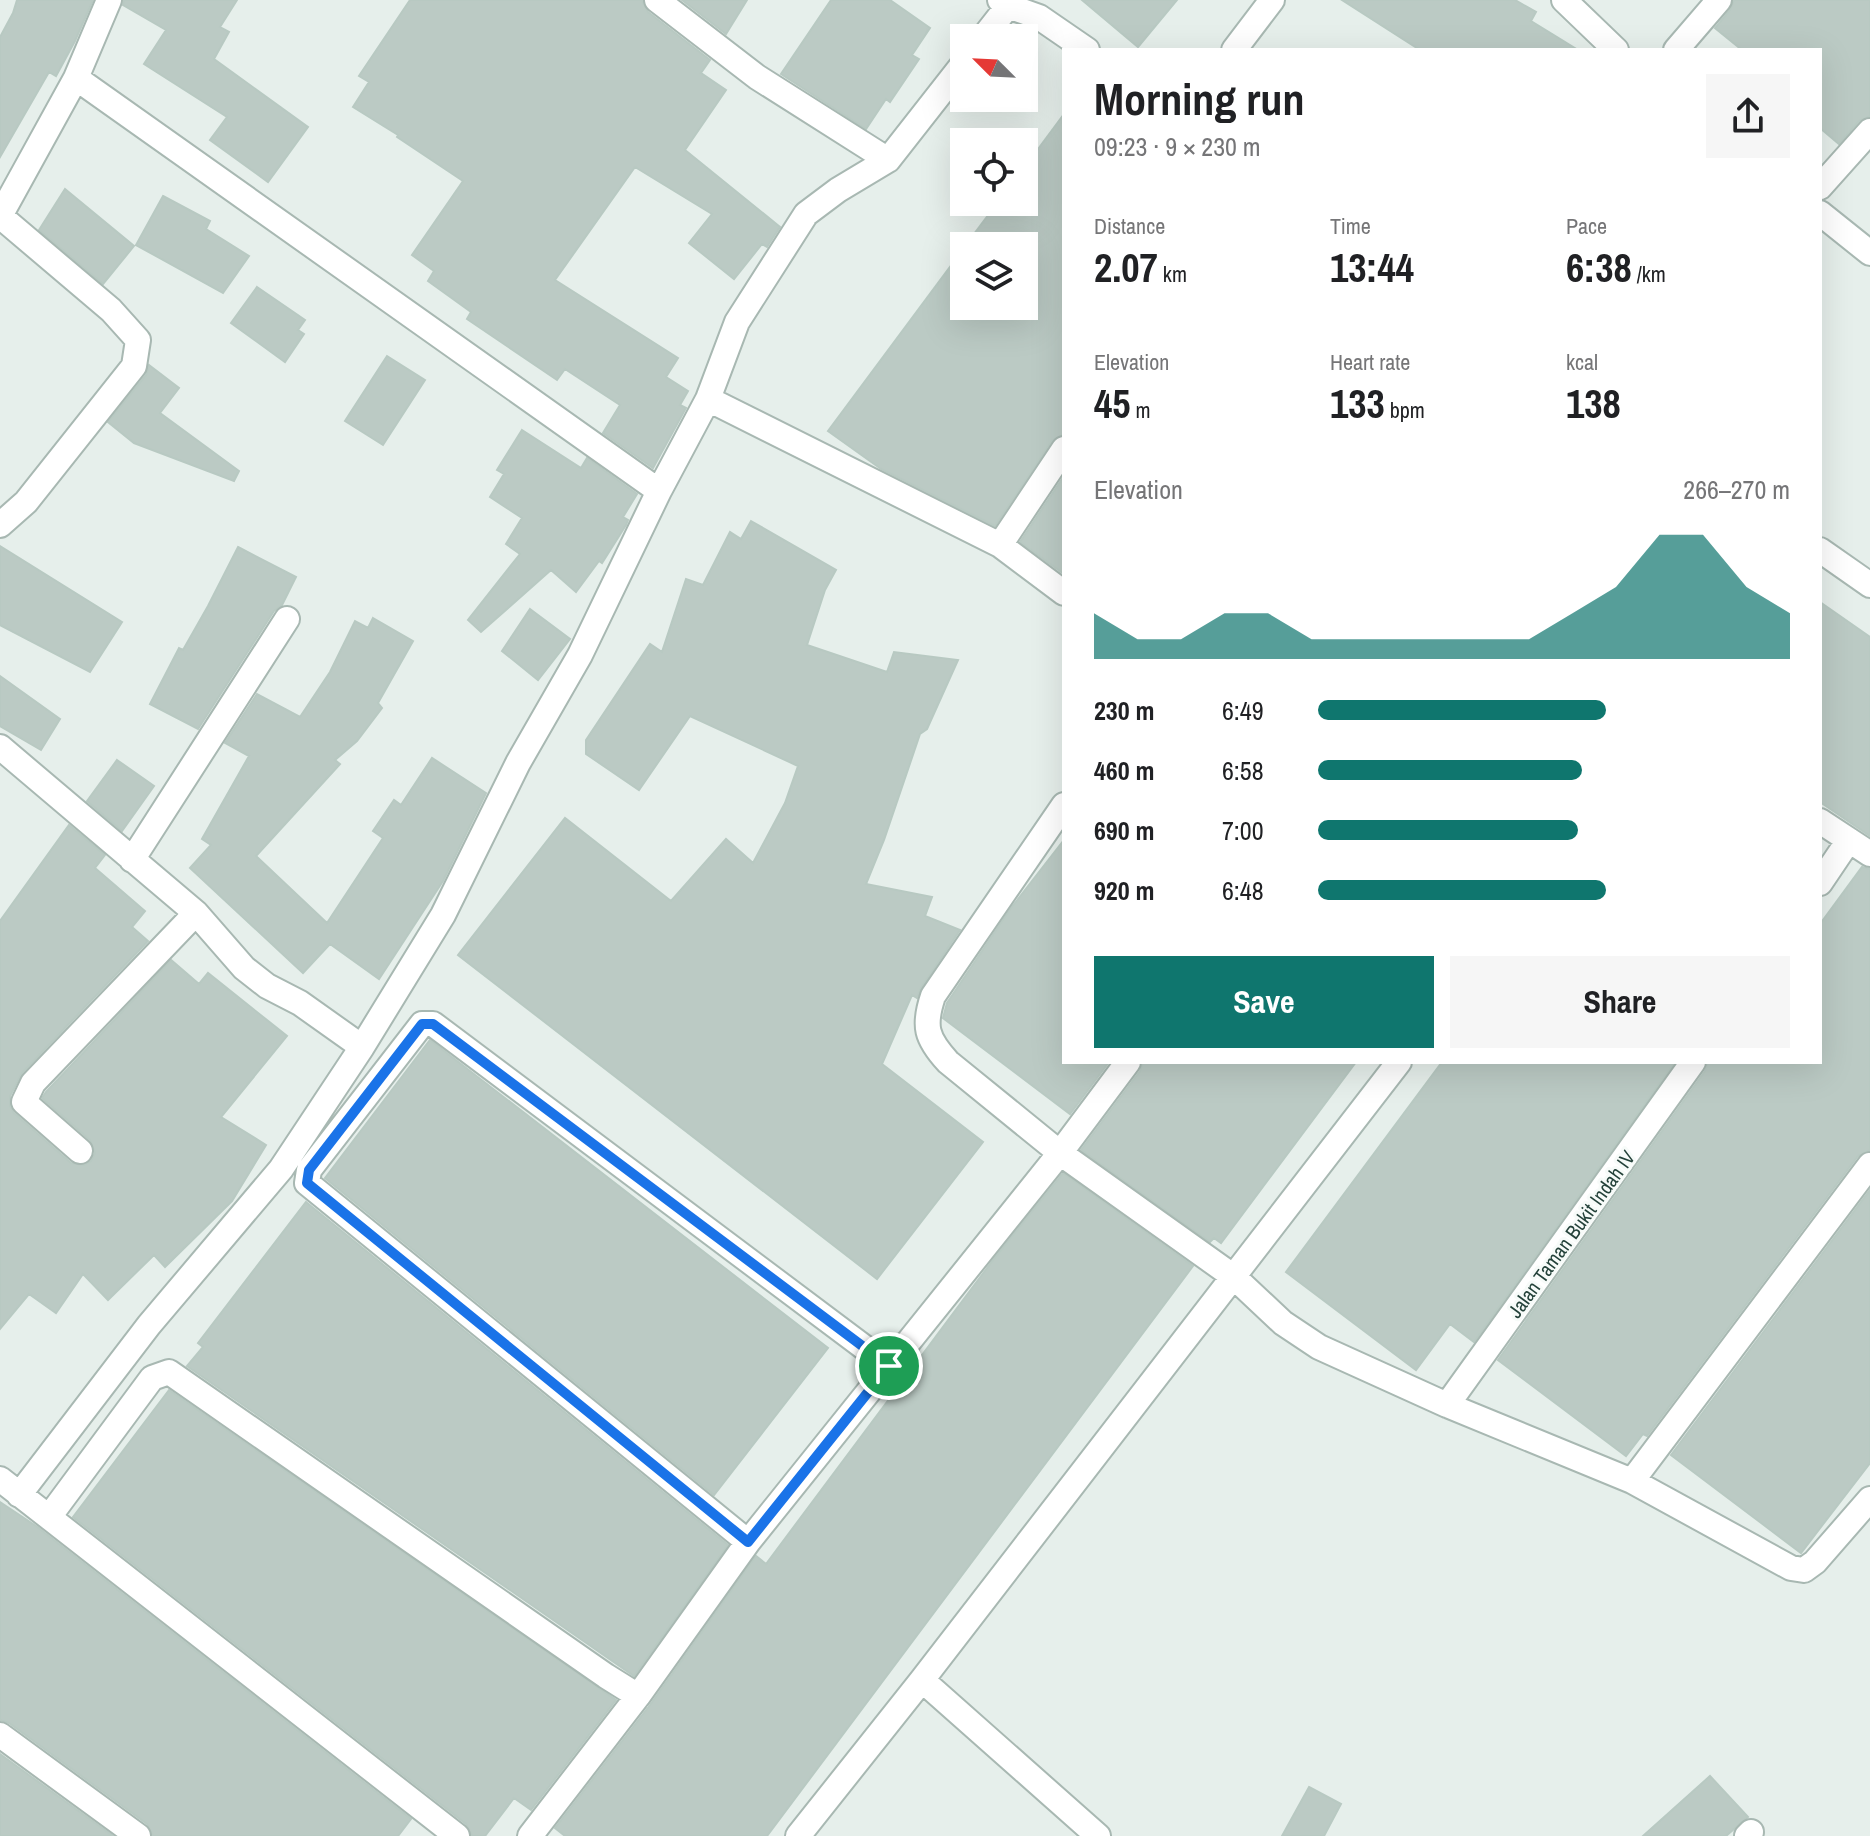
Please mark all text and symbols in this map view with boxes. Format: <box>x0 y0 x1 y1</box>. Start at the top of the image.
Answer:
north arrow <box>950 24 1038 112</box>
map controls <box>950 24 1038 320</box>
text: Morning run <box>1094 69 1304 129</box>
button: share <box>1706 74 1790 158</box>
button: locate <box>950 128 1038 216</box>
text: 09:23 · 9 × 230 m <box>1094 129 1261 164</box>
text: Distance <box>1094 211 1165 241</box>
text: Time <box>1330 211 1371 241</box>
text: Pace <box>1566 211 1607 241</box>
button: layers <box>950 232 1038 320</box>
text: 2.07 <box>1094 241 1158 294</box>
text: 13:44 <box>1330 241 1414 294</box>
text: 6:38 <box>1566 241 1632 294</box>
text: km <box>1158 259 1187 289</box>
text: /km <box>1632 259 1666 289</box>
text: Elevation <box>1094 347 1169 377</box>
text: Heart rate <box>1330 347 1410 377</box>
text: kcal <box>1566 347 1598 377</box>
text: 45 <box>1094 377 1130 430</box>
text: 133 <box>1330 377 1385 430</box>
text: 138 <box>1566 377 1621 430</box>
text: m <box>1130 395 1151 425</box>
text: bpm <box>1385 395 1425 425</box>
text: Elevation <box>1094 472 1183 507</box>
text: 266–270 m <box>1683 472 1790 507</box>
text: 230 m <box>1094 693 1154 728</box>
text: 6:49 <box>1222 693 1264 728</box>
text: 460 m <box>1094 753 1154 788</box>
text: 6:58 <box>1222 753 1264 788</box>
text: 690 m <box>1094 813 1154 848</box>
text: 7:00 <box>1222 813 1264 848</box>
text: 920 m <box>1094 873 1154 908</box>
text: 6:48 <box>1222 873 1264 908</box>
button: Save <box>1094 956 1434 1048</box>
button: Share <box>1450 956 1790 1048</box>
street label: Jalan Taman Bukit Indah IV <box>1501 1145 1641 1323</box>
pin <box>855 1332 923 1400</box>
icon: arrive <box>867 1344 911 1388</box>

